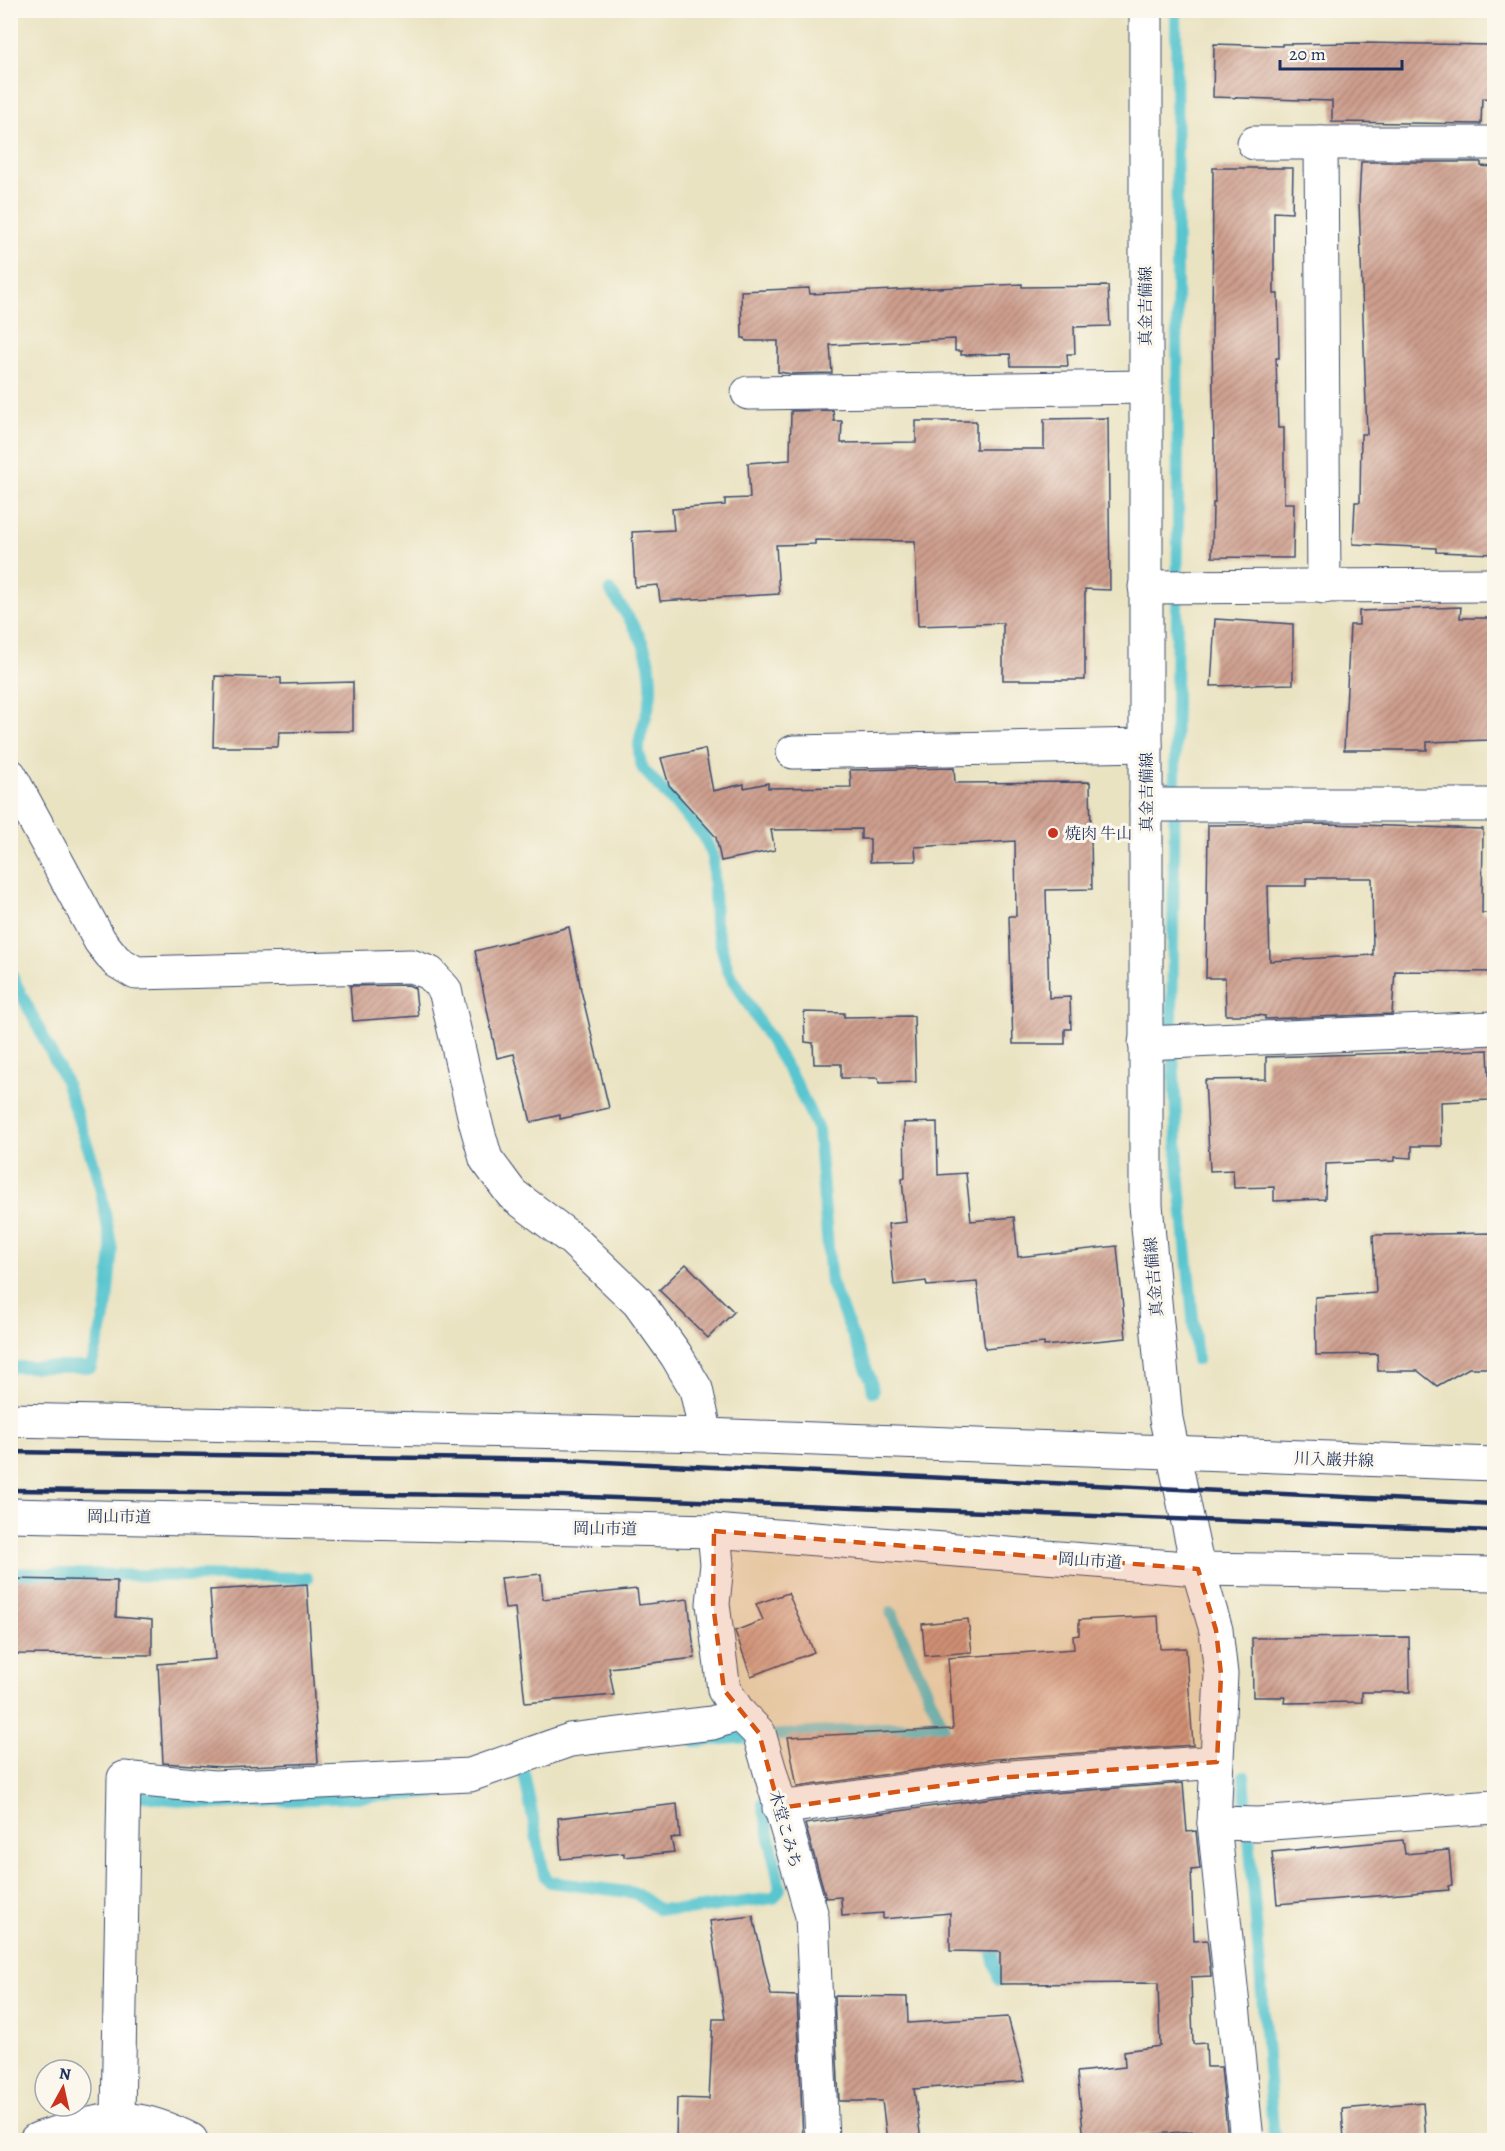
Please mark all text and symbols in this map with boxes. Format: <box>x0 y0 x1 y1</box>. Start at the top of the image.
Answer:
scale bar <box>1280 33 1402 71</box>
text: 20 m <box>1289 42 1326 66</box>
street label: 真金吉備線 <box>1135 266 1157 346</box>
street label: 真金吉備線 <box>1136 752 1158 832</box>
place label: 焼肉 牛山 <box>1065 823 1132 845</box>
marker: 焼肉 牛山 <box>1046 826 1060 840</box>
street label: 真金吉備線 <box>1140 1236 1168 1318</box>
street label: 川入巌井線 <box>1294 1448 1374 1472</box>
street label: 岡山市道 <box>87 1505 151 1529</box>
street label: 岡山市道 <box>573 1517 637 1541</box>
street label: 岡山市道 <box>1057 1548 1123 1574</box>
street label: 木堂こみち <box>763 1788 807 1871</box>
north arrow <box>33 2058 93 2118</box>
text: N <box>58 2062 73 2086</box>

